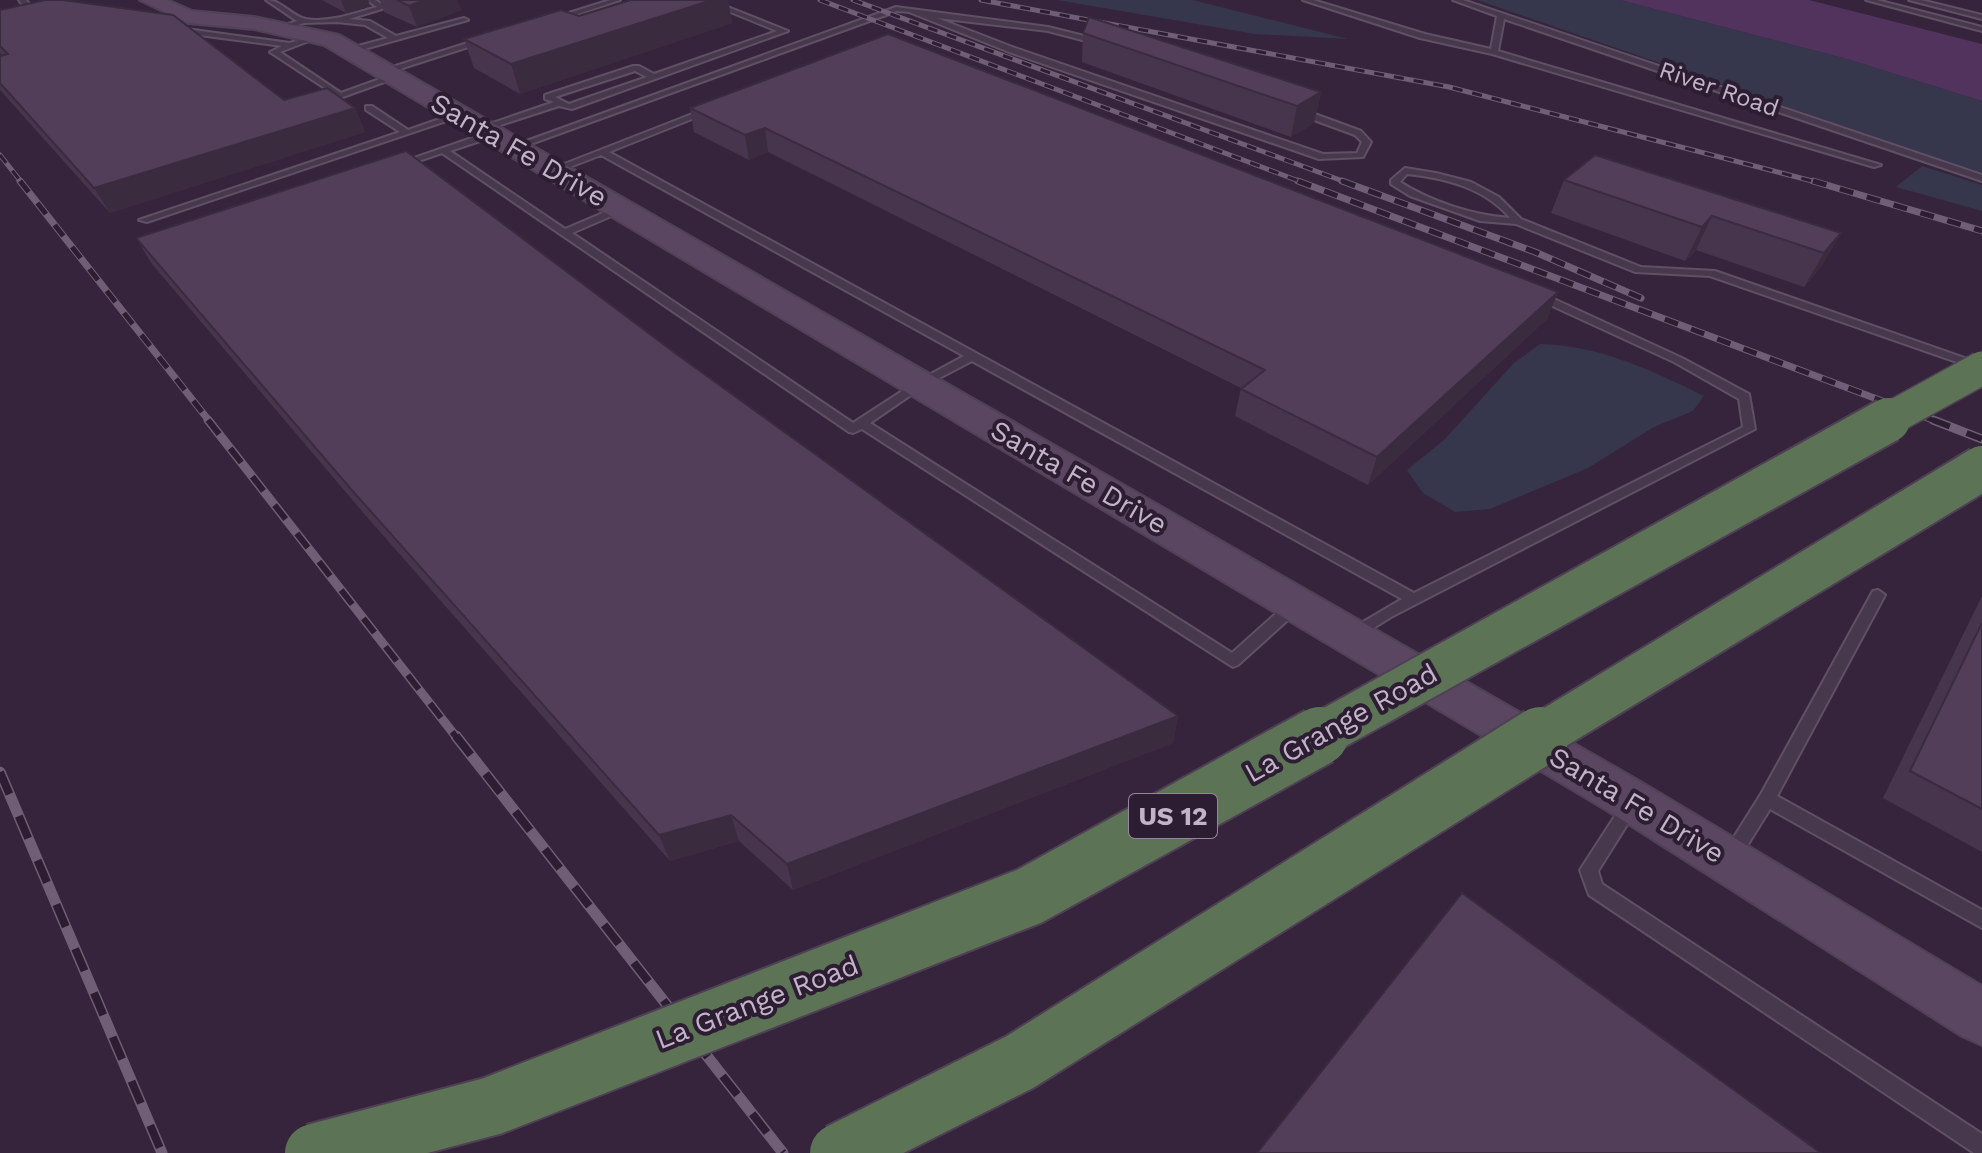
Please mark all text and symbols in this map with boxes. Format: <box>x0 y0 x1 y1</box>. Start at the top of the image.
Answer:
street label: River Road <box>1656 55 1782 123</box>
street label: Santa Fe Drive <box>425 86 613 214</box>
street label: Santa Fe Drive <box>985 413 1173 541</box>
street label: La Grange Road <box>1239 656 1443 790</box>
street label: Santa Fe Drive <box>1544 740 1730 870</box>
road number: US 12 <box>1129 794 1217 838</box>
street label: La Grange Road <box>651 948 863 1056</box>

